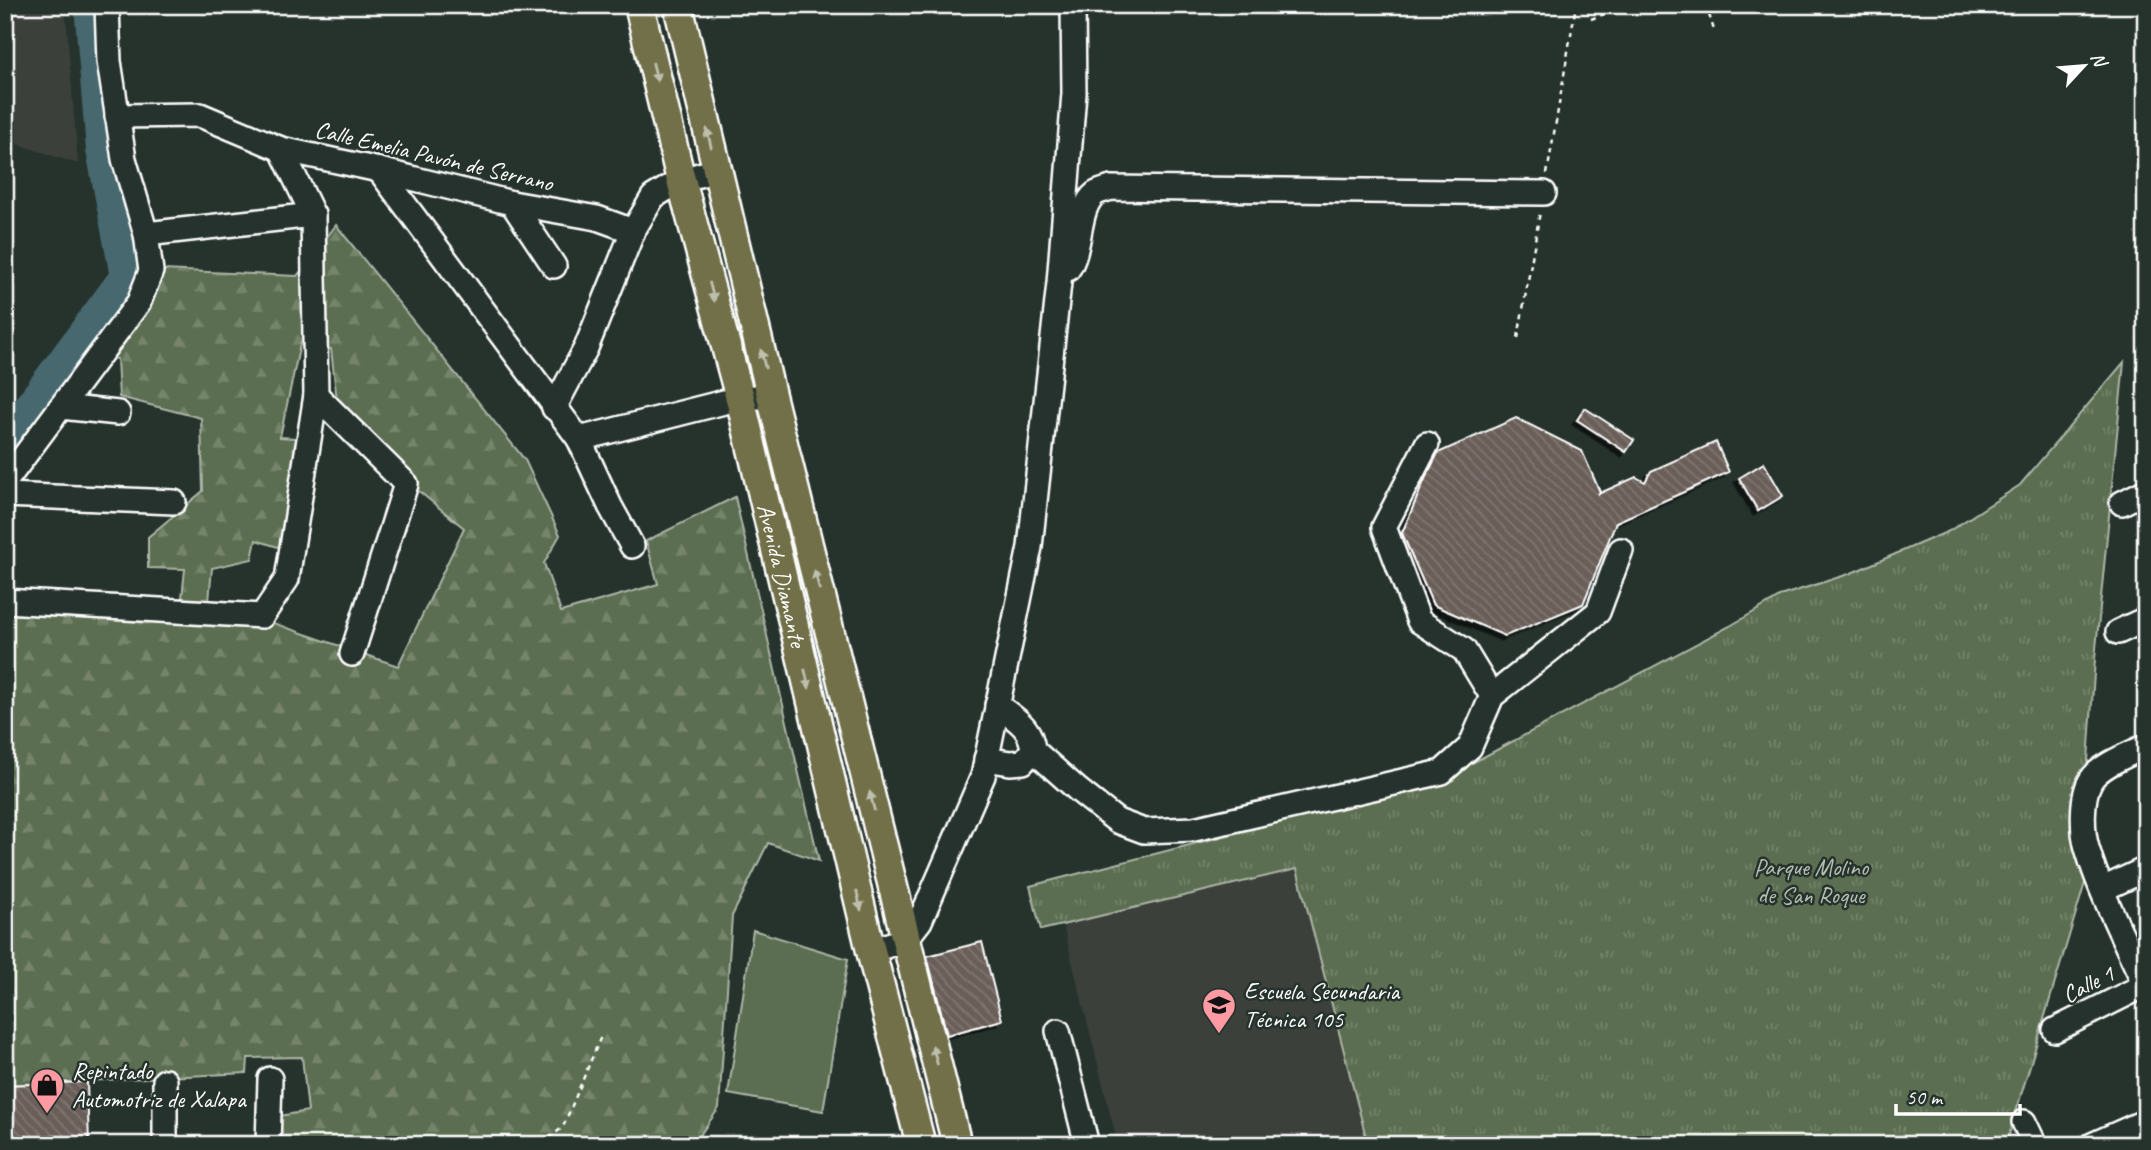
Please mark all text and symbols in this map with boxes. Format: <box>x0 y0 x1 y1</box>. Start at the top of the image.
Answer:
north arrow <box>2050 32 2120 102</box>
text: N <box>2085 48 2113 72</box>
one-way arrow <box>650 61 661 83</box>
street label: Calle Emelia Pavón de Serrano <box>312 114 557 198</box>
one-way arrow <box>703 127 714 149</box>
one-way arrow <box>707 282 717 303</box>
one-way arrow <box>757 348 768 370</box>
street label: Avenida Diamante <box>751 501 814 652</box>
one-way arrow <box>811 569 822 591</box>
one-way arrow <box>802 668 813 690</box>
one-way arrow <box>866 790 877 812</box>
park label: Parque Molino de San Roque <box>1754 852 1870 910</box>
one-way arrow <box>854 890 865 912</box>
street label: Calle 1 <box>2057 958 2120 1010</box>
place label: Escuela Secundaria Técnica 105 <box>1244 976 1400 1034</box>
school or university icon: Escuela Secundaria Técnica 105 <box>1200 986 1238 1035</box>
one-way arrow <box>929 1044 940 1066</box>
place label: Repintado Automotriz de Xalapa <box>72 1056 247 1114</box>
shop icon: Repintado Automotriz de Xalapa <box>28 1066 66 1115</box>
scale bar <box>1896 1073 2020 1117</box>
text: 50 m <box>1906 1084 1944 1110</box>

